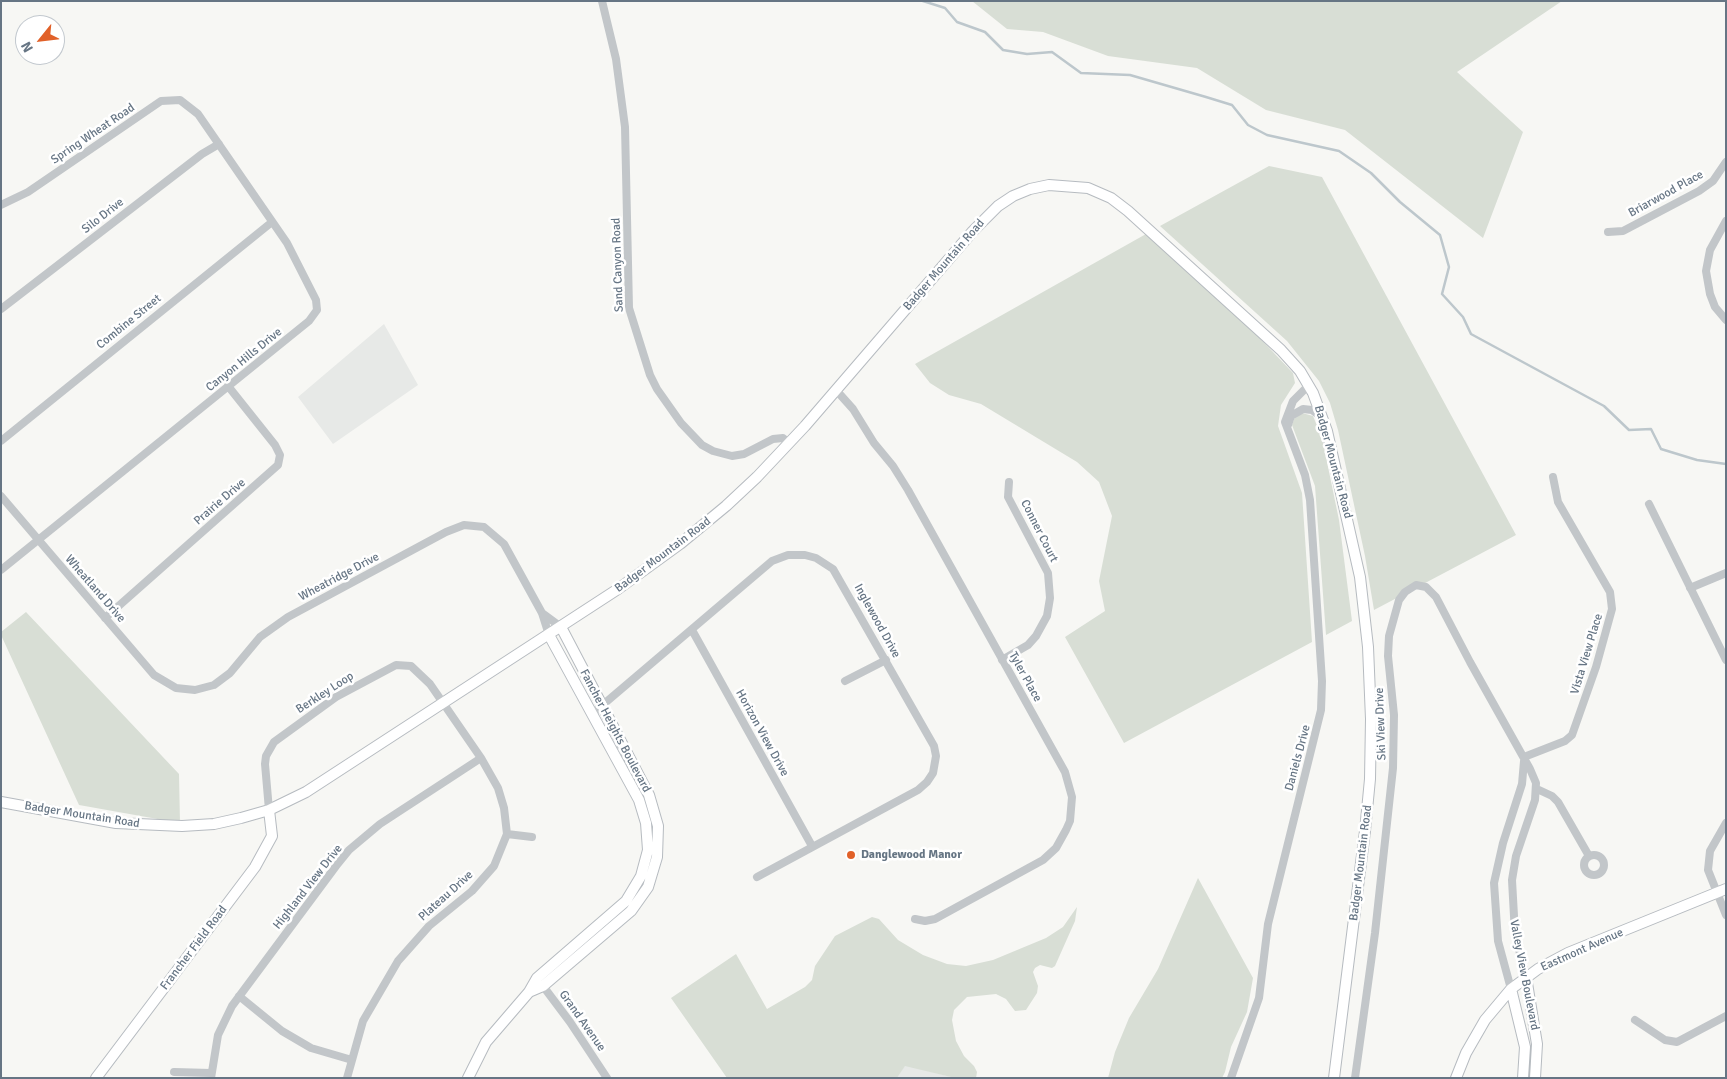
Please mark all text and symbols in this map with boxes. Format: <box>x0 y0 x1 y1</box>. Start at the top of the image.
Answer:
north arrow <box>15 15 65 65</box>
text: N <box>18 39 37 55</box>
street label: Spring Wheat Road <box>48 101 138 167</box>
street label: Briarwood Place <box>1626 167 1706 221</box>
street label: Silo Drive <box>79 195 127 237</box>
street label: Badger Mountain Road <box>900 216 988 314</box>
street label: Sand Canyon Road <box>609 218 627 312</box>
street label: Combine Street <box>94 292 164 352</box>
street label: Canyon Hills Drive <box>203 325 285 395</box>
street label: Badger Mountain Road <box>1311 404 1355 520</box>
street label: Prairie Drive <box>191 476 249 528</box>
street label: Conner Court <box>1017 497 1061 565</box>
street label: Badger Mountain Road <box>612 514 714 596</box>
street label: Wheatridge Drive <box>296 550 382 604</box>
street label: Wheatland Drive <box>62 552 128 626</box>
street label: Inglewood Drive <box>851 581 903 661</box>
street label: Vista View Place <box>1568 612 1606 696</box>
street label: Tyler Place <box>1005 649 1045 705</box>
street label: Fancher Heights Boulevard <box>576 667 654 795</box>
street label: Berkley Loop <box>293 669 357 717</box>
street label: Horizon View Drive <box>732 687 792 779</box>
street label: Ski View Drive <box>1373 687 1389 761</box>
street label: Daniels Drive <box>1282 723 1314 793</box>
street label: Badger Mountain Road <box>23 799 141 831</box>
street label: Badger Mountain Road <box>1347 804 1375 922</box>
street label: Highland View Drive <box>270 842 346 932</box>
place label: Danglewood Manor <box>861 848 962 862</box>
marker: Danglewood Manor <box>845 849 857 861</box>
street label: Plateau Drive <box>416 868 476 924</box>
street label: Francher Field Road <box>158 903 230 993</box>
street label: Valley View Boulevard <box>1506 919 1542 1031</box>
street label: Eastmont Avenue <box>1538 925 1626 975</box>
street label: Grand Avenue <box>556 988 608 1054</box>

